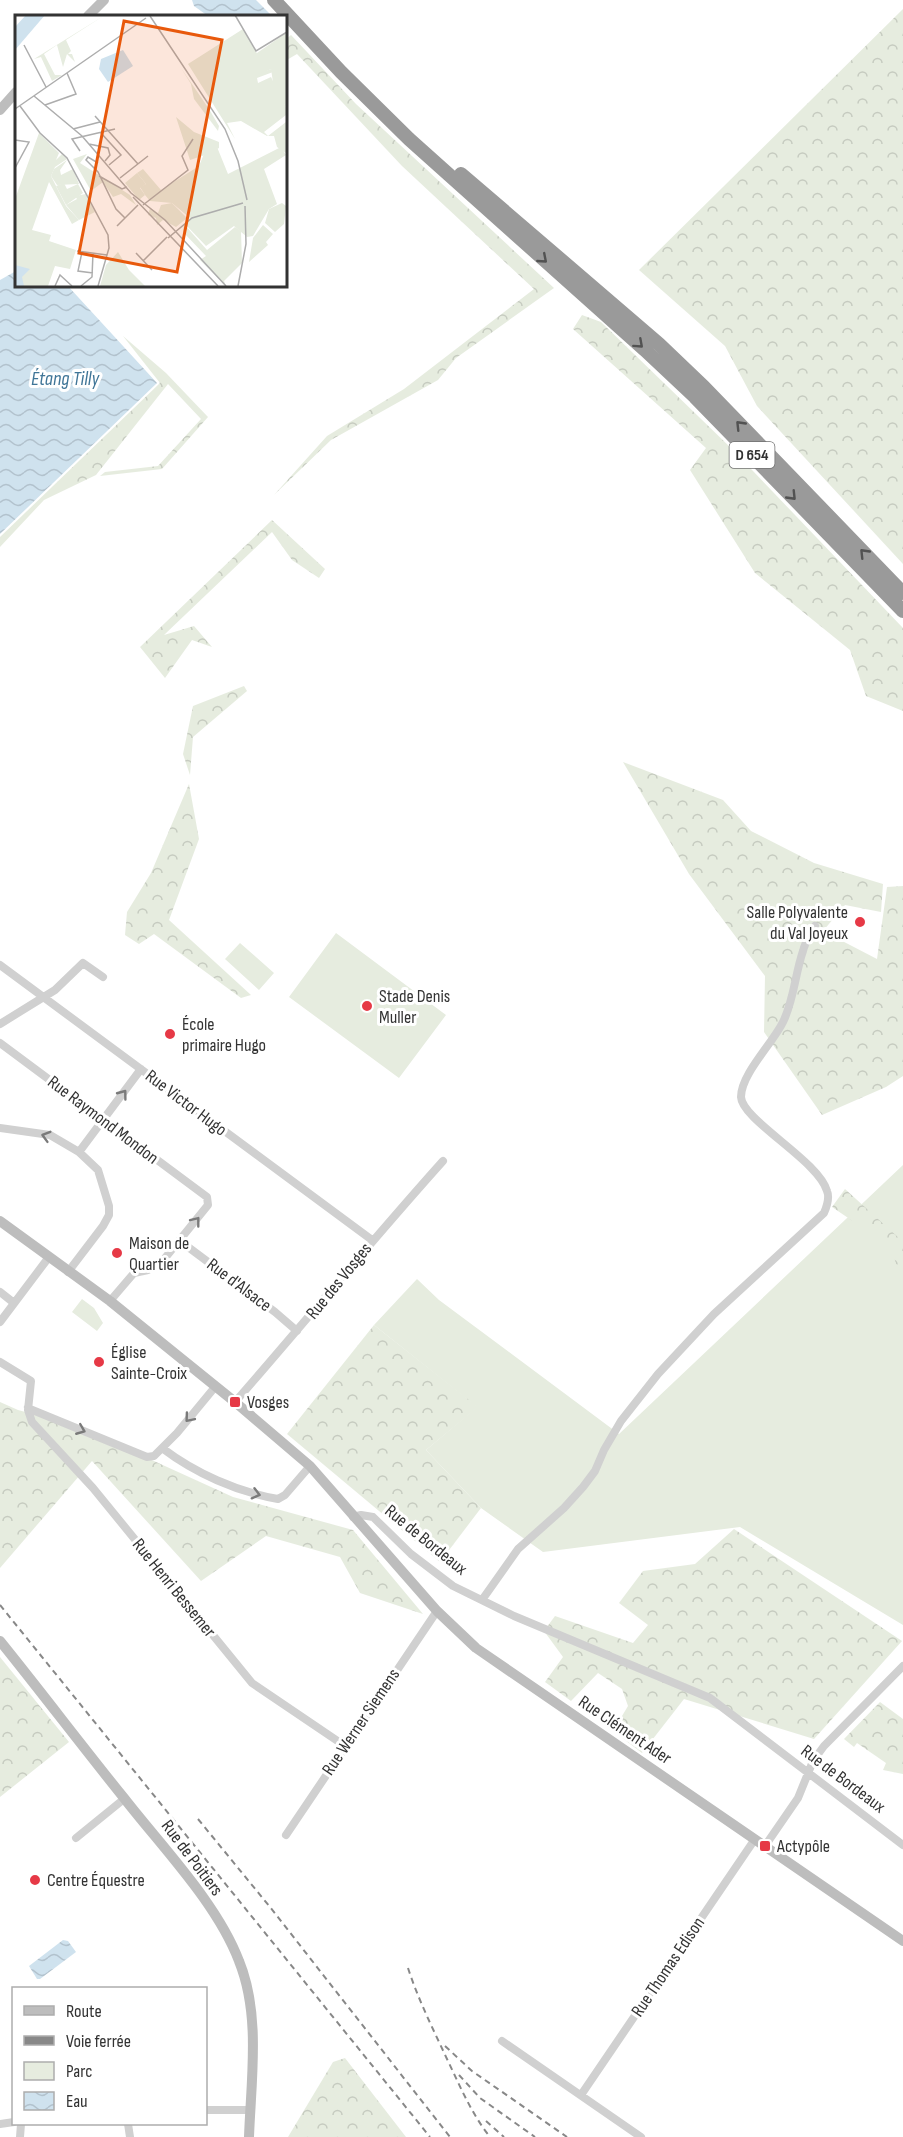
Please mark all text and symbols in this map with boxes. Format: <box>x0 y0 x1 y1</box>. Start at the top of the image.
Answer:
inset map <box>15 15 286 286</box>
one-way arrow <box>536 252 547 263</box>
one-way arrow <box>632 337 643 348</box>
water label: Étang Tilly <box>31 367 101 391</box>
one-way arrow <box>736 422 747 432</box>
road number: D 654 <box>730 442 774 468</box>
one-way arrow <box>784 489 795 500</box>
one-way arrow <box>860 549 871 560</box>
place label: Salle Polyvalente du Val Joyeux <box>747 902 848 944</box>
marker: Salle Polyvalente du Val Joyeux <box>853 915 867 929</box>
place label: Stade Denis Muller <box>379 986 450 1028</box>
marker: Stade Denis Muller <box>360 999 374 1013</box>
place label: École primaire Hugo <box>182 1014 266 1056</box>
marker: École primaire Hugo <box>163 1027 177 1041</box>
street label: Rue Victor Hugo <box>141 1066 231 1140</box>
street label: Rue Raymond Mondon <box>43 1071 163 1169</box>
one-way arrow <box>115 1090 126 1101</box>
one-way arrow <box>42 1131 52 1143</box>
one-way arrow <box>188 1217 199 1228</box>
place label: Maison de Quartier <box>129 1233 189 1275</box>
street label: Rue des Vosges <box>302 1239 376 1323</box>
marker: Maison de Quartier <box>110 1246 124 1260</box>
street label: Rue d'Alsace <box>203 1254 275 1316</box>
place label: Église Sainte-Croix <box>111 1342 187 1384</box>
marker: Église Sainte-Croix <box>92 1355 106 1369</box>
place label: Vosges <box>247 1392 289 1413</box>
marker: Vosges <box>228 1395 242 1409</box>
one-way arrow <box>186 1411 197 1422</box>
one-way arrow <box>75 1423 86 1435</box>
one-way arrow <box>251 1487 261 1499</box>
street label: Rue de Bordeaux <box>381 1500 472 1580</box>
street label: Rue Henri Bessemer <box>128 1535 220 1641</box>
street label: Rue Werner Siemens <box>318 1665 404 1779</box>
street label: Rue Clément Ader <box>575 1691 675 1769</box>
street label: Rue de Bordeaux <box>797 1741 889 1818</box>
street label: Rue de Poitiers <box>157 1816 227 1900</box>
place label: Actypôle <box>776 1836 830 1857</box>
marker: Actypôle <box>758 1839 772 1853</box>
place label: Centre Équestre <box>47 1870 145 1891</box>
marker: Centre Équestre <box>28 1873 42 1887</box>
street label: Rue Thomas Edison <box>627 1913 709 2021</box>
legend <box>12 1987 207 2125</box>
text: Route <box>66 2001 102 2022</box>
text: Voie ferrée <box>66 2031 131 2052</box>
text: Parc <box>66 2061 92 2082</box>
text: Eau <box>66 2091 88 2112</box>

